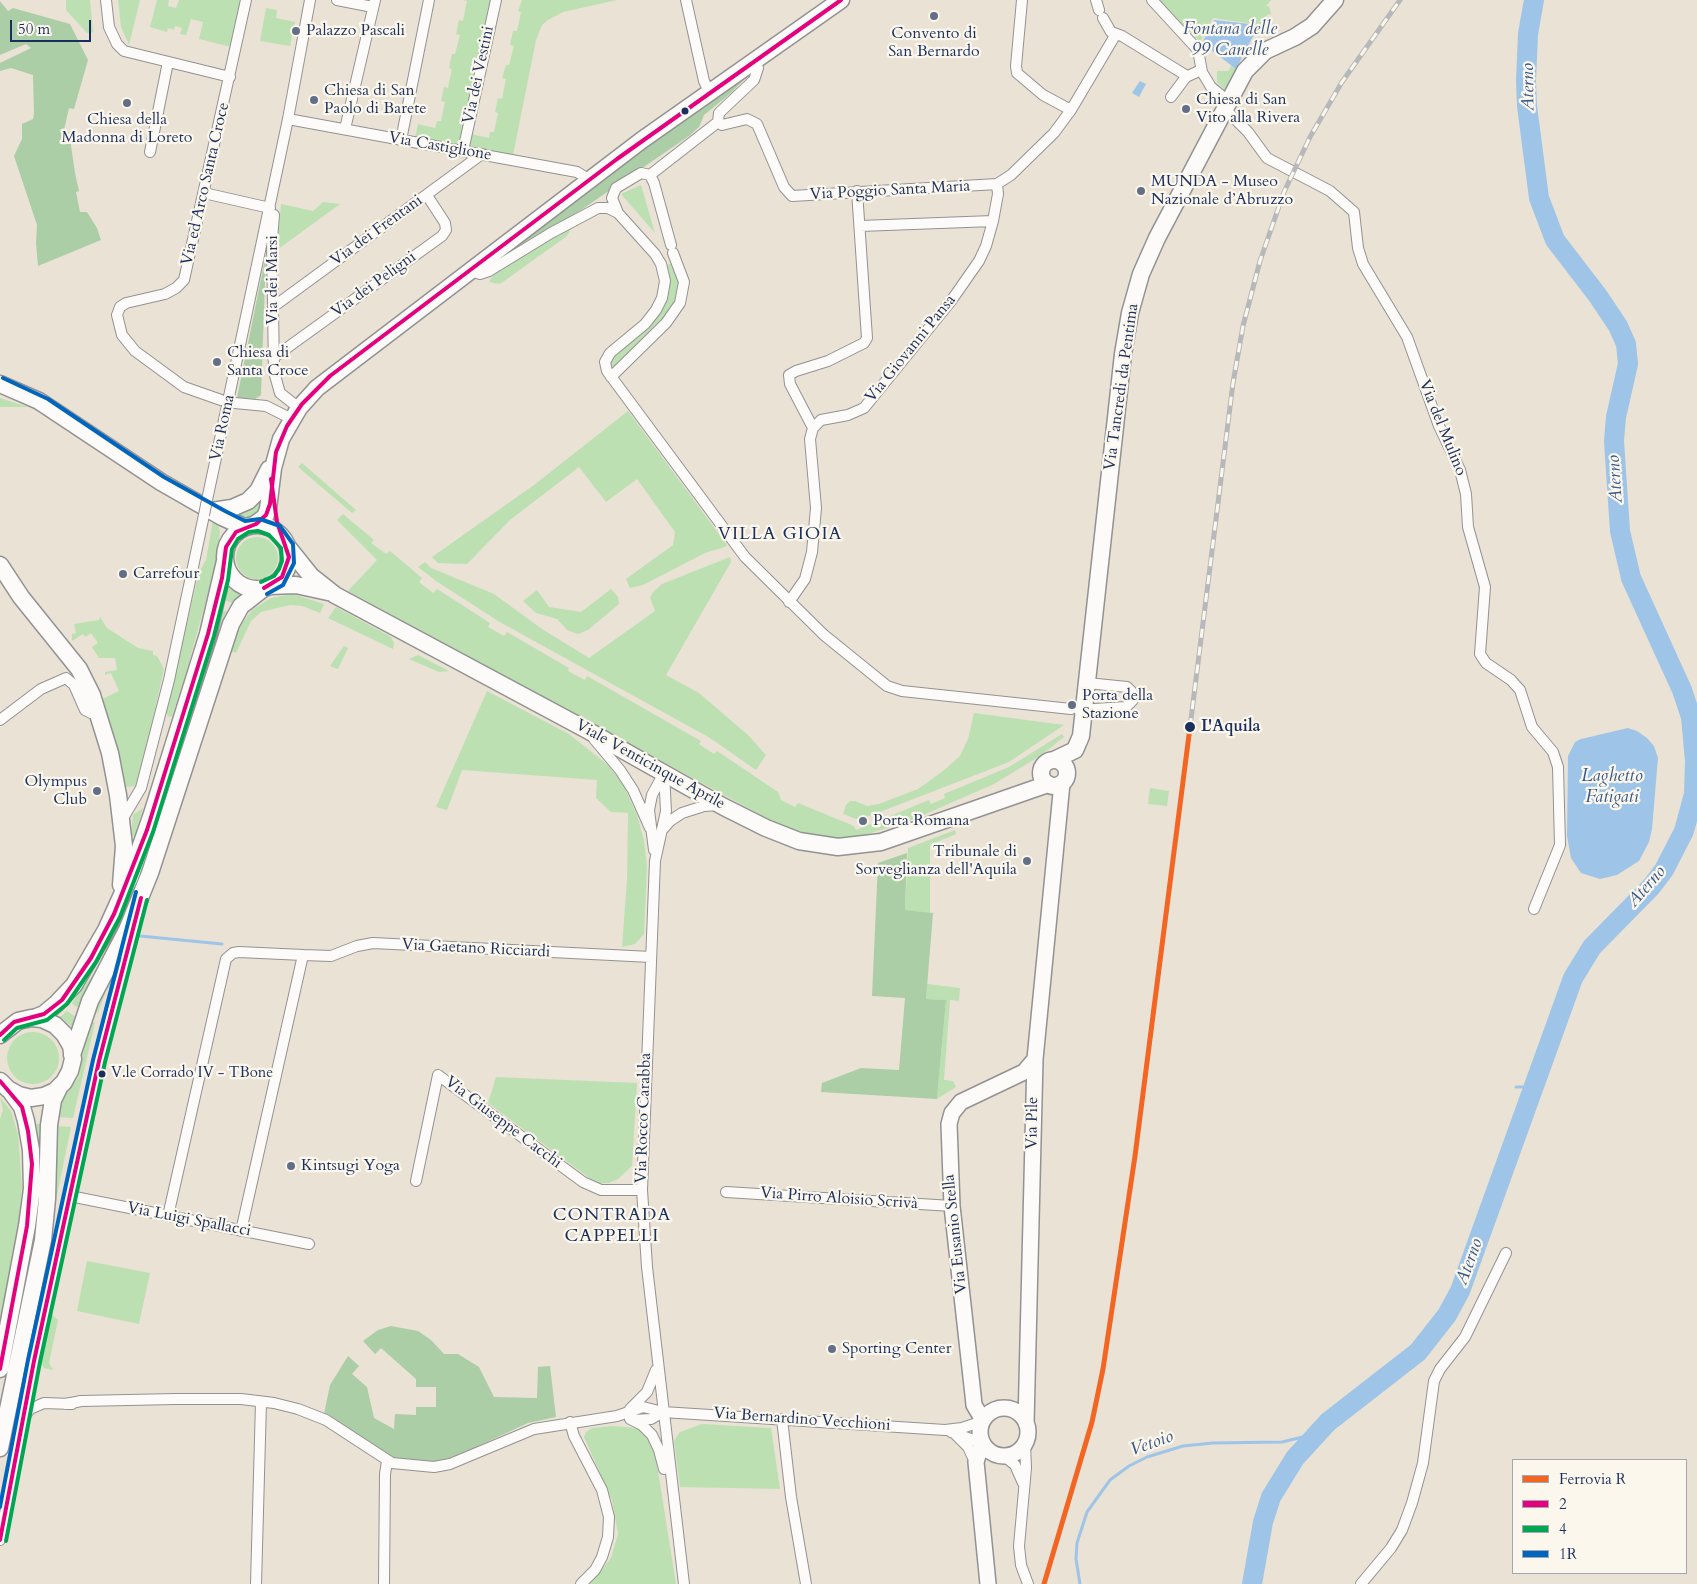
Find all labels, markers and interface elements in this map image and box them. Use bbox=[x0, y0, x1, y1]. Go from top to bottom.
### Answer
scale bar bbox=[12, 10, 94, 42]
marker: Convento di San Bernardo bbox=[928, 10, 940, 22]
text: 50 m bbox=[18, 19, 50, 39]
water label: Fontana delle 99 Canelle bbox=[1183, 19, 1277, 62]
place label: Palazzo Pascali bbox=[306, 21, 405, 41]
street label: Via dei Vestini bbox=[459, 24, 499, 126]
place label: Convento di San Bernardo bbox=[888, 24, 980, 62]
marker: Palazzo Pascali bbox=[290, 25, 302, 37]
water label: Aterno bbox=[1518, 63, 1540, 111]
place label: Chiesa di San Paolo di Barete bbox=[324, 81, 427, 119]
place label: Chiesa di San Vito alla Rivera bbox=[1196, 90, 1300, 128]
marker: Chiesa di San Paolo di Barete bbox=[308, 94, 320, 106]
marker: Chiesa della Madonna di Loreto bbox=[121, 97, 133, 109]
street label: Via ed Arco Santa Croce bbox=[178, 101, 234, 267]
marker: Chiesa di San Vito alla Rivera bbox=[1180, 103, 1192, 115]
unlabelled marker bbox=[680, 106, 690, 116]
place label: Chiesa della Madonna di Loreto bbox=[62, 110, 192, 148]
street label: Via Castiglione bbox=[387, 129, 493, 165]
place label: MUNDA - Museo Nazionale d’Abruzzo bbox=[1151, 172, 1293, 210]
street label: Via Poggio Santa Maria bbox=[809, 177, 971, 205]
marker: MUNDA - Museo Nazionale d’Abruzzo bbox=[1135, 185, 1147, 197]
street label: Via dei Frentani bbox=[327, 191, 427, 271]
street label: Via dei Marsi bbox=[263, 235, 283, 325]
street label: Via dei Peligni bbox=[328, 248, 420, 322]
street label: Via Giovanni Pansa bbox=[862, 291, 960, 407]
street label: Via Tancredi da Pentima bbox=[1101, 302, 1143, 472]
place label: Chiesa di Santa Croce bbox=[227, 343, 309, 381]
marker: Chiesa di Santa Croce bbox=[211, 356, 223, 368]
street label: Via del Mulino bbox=[1414, 377, 1470, 479]
street label: Via Roma bbox=[207, 393, 239, 463]
water label: Aterno bbox=[1604, 454, 1628, 504]
district label: VILLA GIOIA bbox=[716, 524, 844, 546]
place label: Carrefour bbox=[133, 564, 199, 584]
marker: Carrefour bbox=[117, 568, 129, 580]
place label: Porta della Stazione bbox=[1082, 686, 1153, 724]
marker: Porta della Stazione bbox=[1066, 699, 1078, 711]
street label: Viale Venticinque Aprile bbox=[572, 716, 728, 814]
place label: L'Aquila bbox=[1201, 717, 1261, 737]
marker: L'Aquila bbox=[1183, 720, 1197, 734]
water label: Laghetto Fatigati bbox=[1581, 766, 1643, 809]
place label: Olympus Club bbox=[24, 772, 87, 810]
marker: Olympus Club bbox=[91, 785, 103, 797]
place label: Porta Romana bbox=[873, 811, 969, 831]
marker: Porta Romana bbox=[857, 815, 869, 827]
place label: Tribunale di Sorveglianza dell'Aquila bbox=[855, 842, 1017, 880]
marker: Tribunale di Sorveglianza dell'Aquila bbox=[1021, 855, 1033, 867]
water label: Aterno bbox=[1623, 862, 1671, 912]
street label: Via Gaetano Ricciardi bbox=[401, 936, 551, 962]
street label: Via Rocco Carabba bbox=[632, 1052, 656, 1184]
place label: V.le Corrado IV - TBone bbox=[111, 1065, 273, 1083]
marker: V.le Corrado IV - TBone bbox=[97, 1069, 107, 1079]
street label: Via Giuseppe Cacchi bbox=[441, 1073, 565, 1173]
street label: Via Pile bbox=[1023, 1096, 1043, 1150]
place label: Kintsugi Yoga bbox=[301, 1156, 400, 1176]
marker: Kintsugi Yoga bbox=[285, 1160, 297, 1172]
street label: Via Eusanio Stella bbox=[940, 1173, 972, 1295]
street label: Via Pirro Aloisio Scrivà bbox=[759, 1184, 919, 1214]
street label: Via Luigi Spallacci bbox=[125, 1199, 253, 1241]
district label: CONTRADA CAPPELLI bbox=[552, 1205, 672, 1248]
water label: Aterno bbox=[1452, 1236, 1488, 1288]
place label: Sporting Center bbox=[842, 1339, 952, 1359]
marker: Sporting Center bbox=[826, 1343, 838, 1355]
street label: Via Bernardino Vecchioni bbox=[713, 1404, 891, 1436]
water label: Vetoio bbox=[1127, 1426, 1177, 1462]
legend bbox=[1512, 1459, 1687, 1574]
text: Ferrovia R bbox=[1559, 1469, 1626, 1489]
text: 2 bbox=[1559, 1494, 1567, 1514]
text: 4 bbox=[1559, 1519, 1567, 1539]
text: 1R bbox=[1559, 1544, 1577, 1564]

